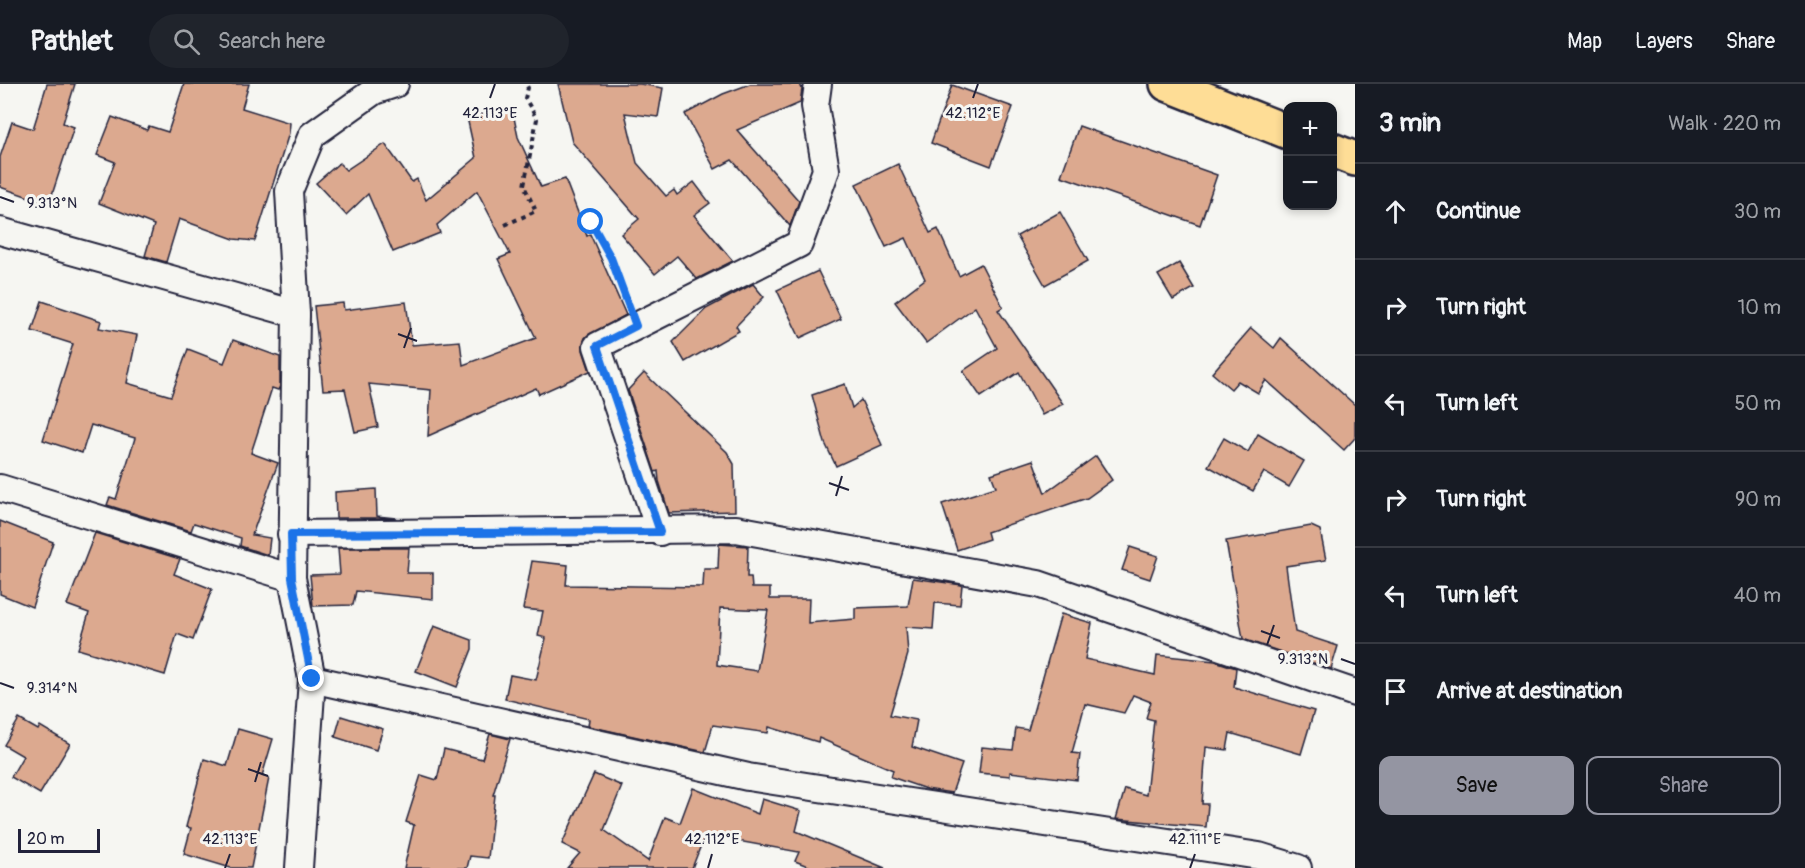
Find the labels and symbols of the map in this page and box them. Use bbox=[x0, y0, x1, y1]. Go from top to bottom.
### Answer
text: 42.113°E bbox=[463, 104, 518, 123]
text: 42.112°E bbox=[946, 104, 1001, 123]
text: 9.313°N bbox=[27, 194, 77, 213]
route start bbox=[577, 208, 603, 234]
text: 9.313°N bbox=[1278, 650, 1328, 669]
route end bbox=[298, 665, 324, 691]
text: 9.314°N bbox=[27, 679, 77, 698]
scale bar bbox=[18, 826, 100, 854]
text: 42.113°E bbox=[203, 830, 258, 849]
text: 42.112°E bbox=[685, 830, 740, 849]
text: 42.111°E bbox=[1169, 830, 1221, 849]

